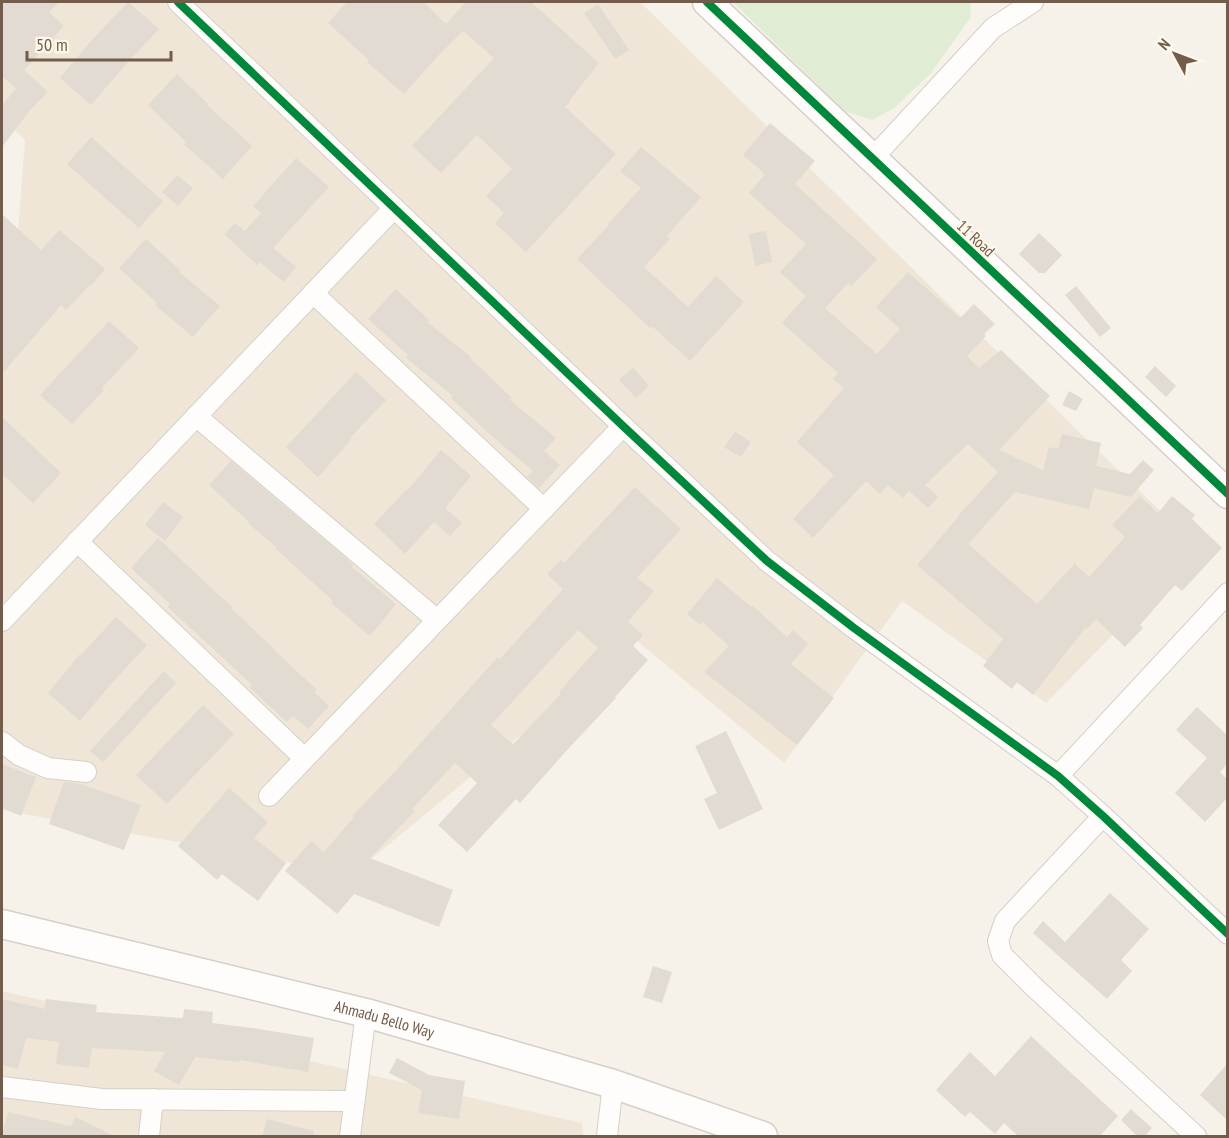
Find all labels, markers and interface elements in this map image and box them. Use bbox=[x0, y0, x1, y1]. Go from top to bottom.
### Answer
scale bar bbox=[27, 24, 171, 62]
north arrow bbox=[1145, 24, 1205, 84]
text: 50 m bbox=[36, 33, 68, 56]
text: N bbox=[1153, 34, 1174, 54]
street label: 11 Road bbox=[953, 215, 999, 261]
street label: Ahmadu Bello Way bbox=[332, 996, 437, 1042]

